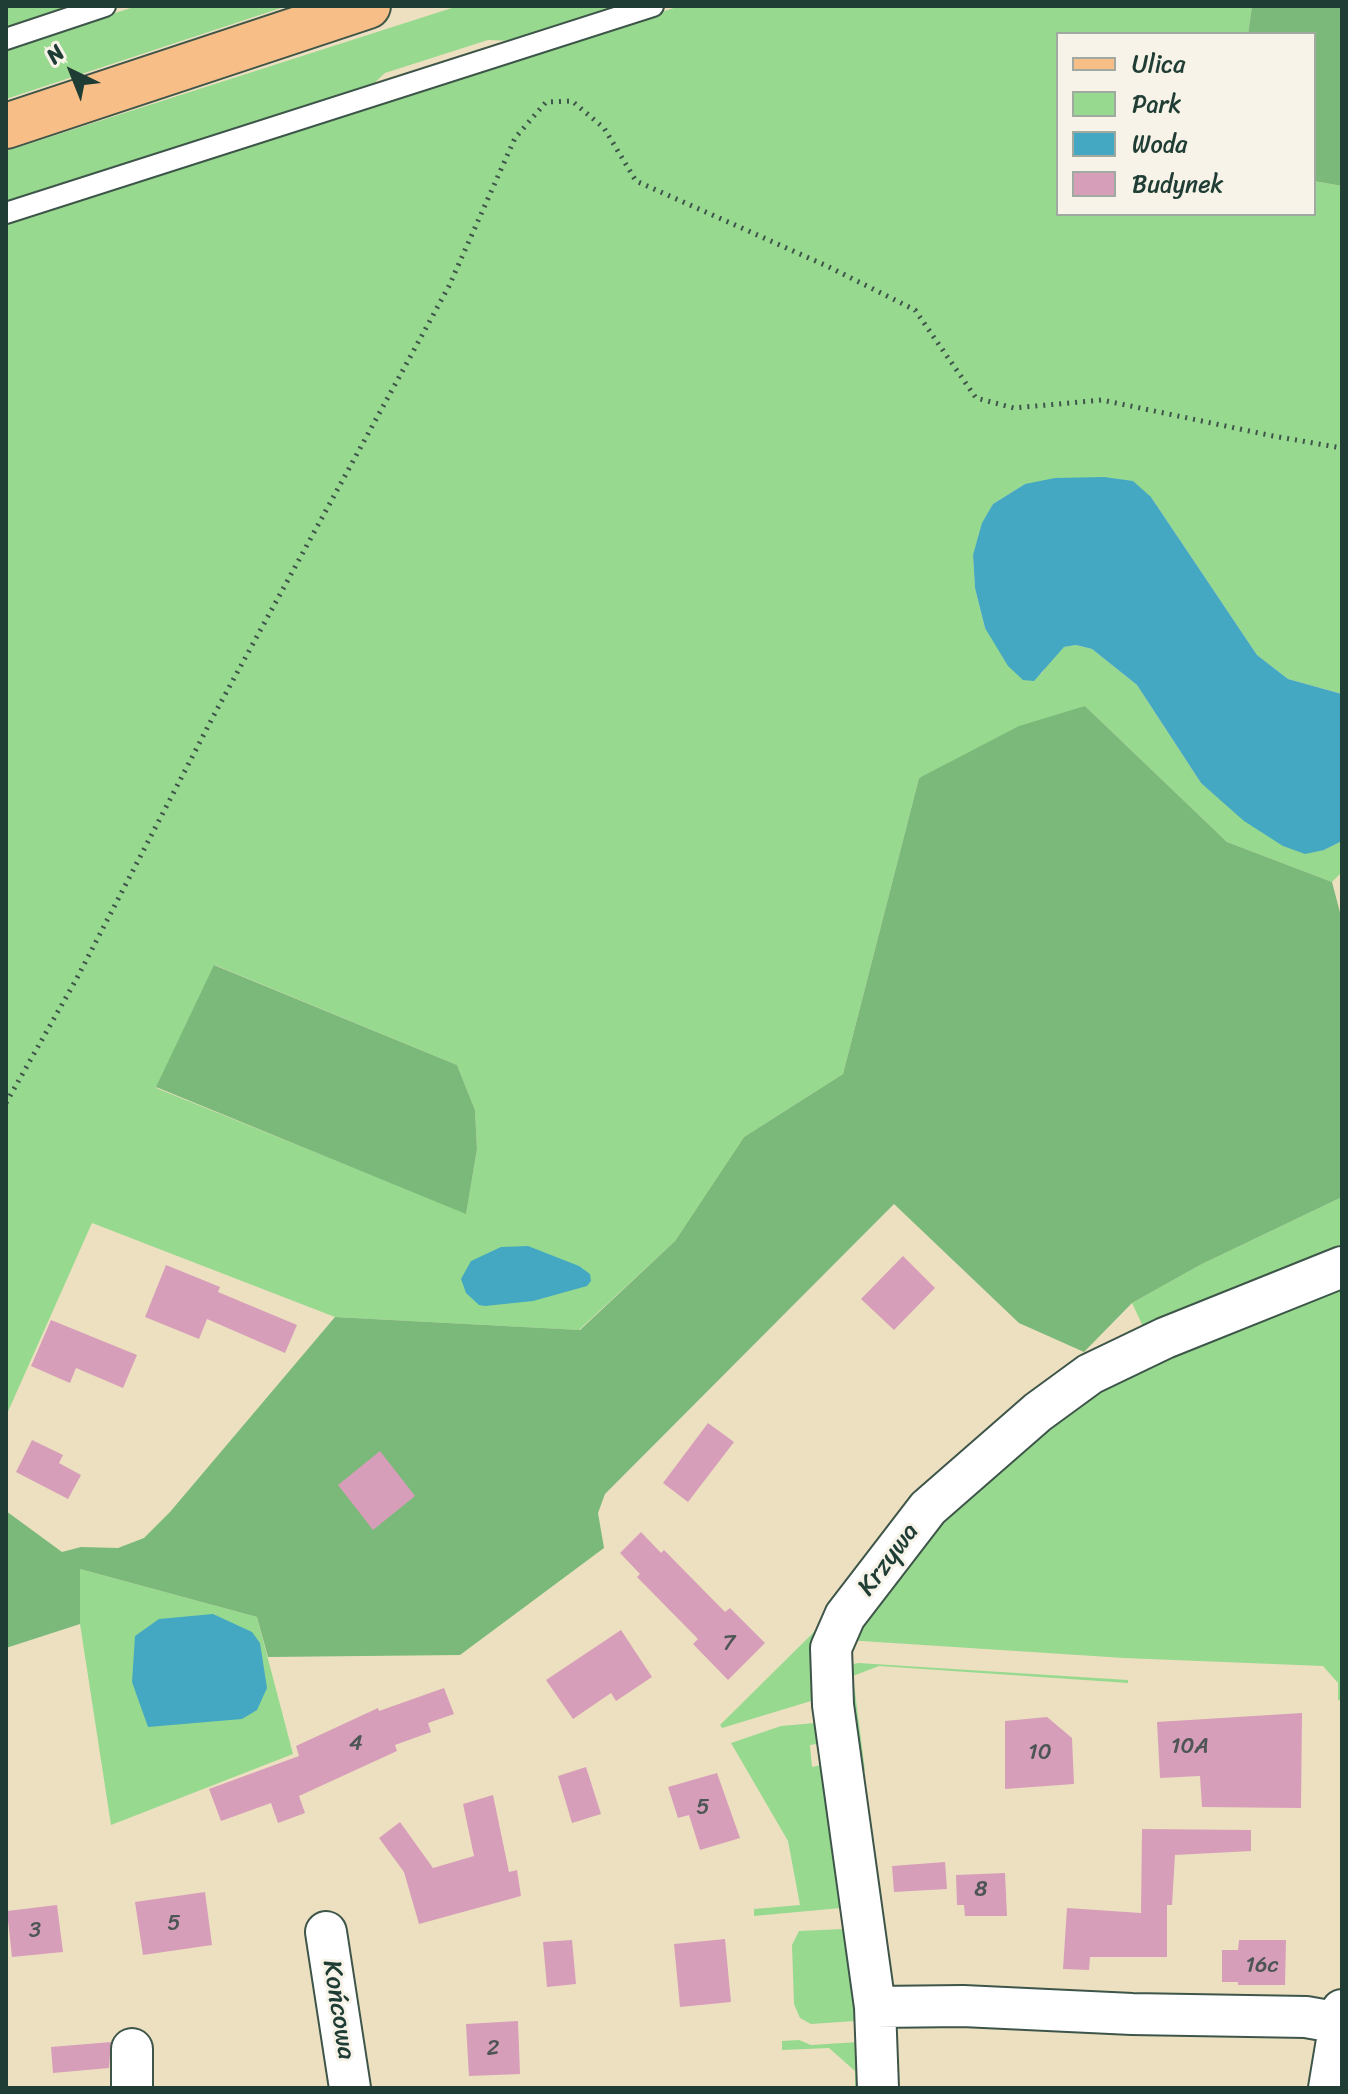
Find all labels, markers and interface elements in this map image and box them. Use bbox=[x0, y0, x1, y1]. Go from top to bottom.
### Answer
north arrow bbox=[32, 32, 112, 112]
legend bbox=[1056, 32, 1316, 216]
text: N bbox=[36, 35, 74, 74]
text: Ulica bbox=[1132, 43, 1185, 85]
text: Park bbox=[1132, 83, 1181, 125]
text: Woda bbox=[1132, 123, 1187, 165]
text: Budynek bbox=[1132, 163, 1223, 205]
street label: Krzywa bbox=[852, 1517, 926, 1603]
house number: 7 bbox=[723, 1631, 735, 1657]
house number: 4 bbox=[349, 1731, 363, 1757]
house number: 10A bbox=[1171, 1734, 1209, 1760]
house number: 10 bbox=[1028, 1740, 1052, 1766]
house number: 5 bbox=[696, 1795, 710, 1821]
house number: 8 bbox=[974, 1877, 988, 1903]
house number: 5 bbox=[167, 1911, 181, 1937]
house number: 3 bbox=[29, 1918, 41, 1944]
house number: 16c bbox=[1246, 1953, 1278, 1979]
street label: Końcowa bbox=[315, 1958, 361, 2062]
house number: 2 bbox=[487, 2036, 499, 2062]

